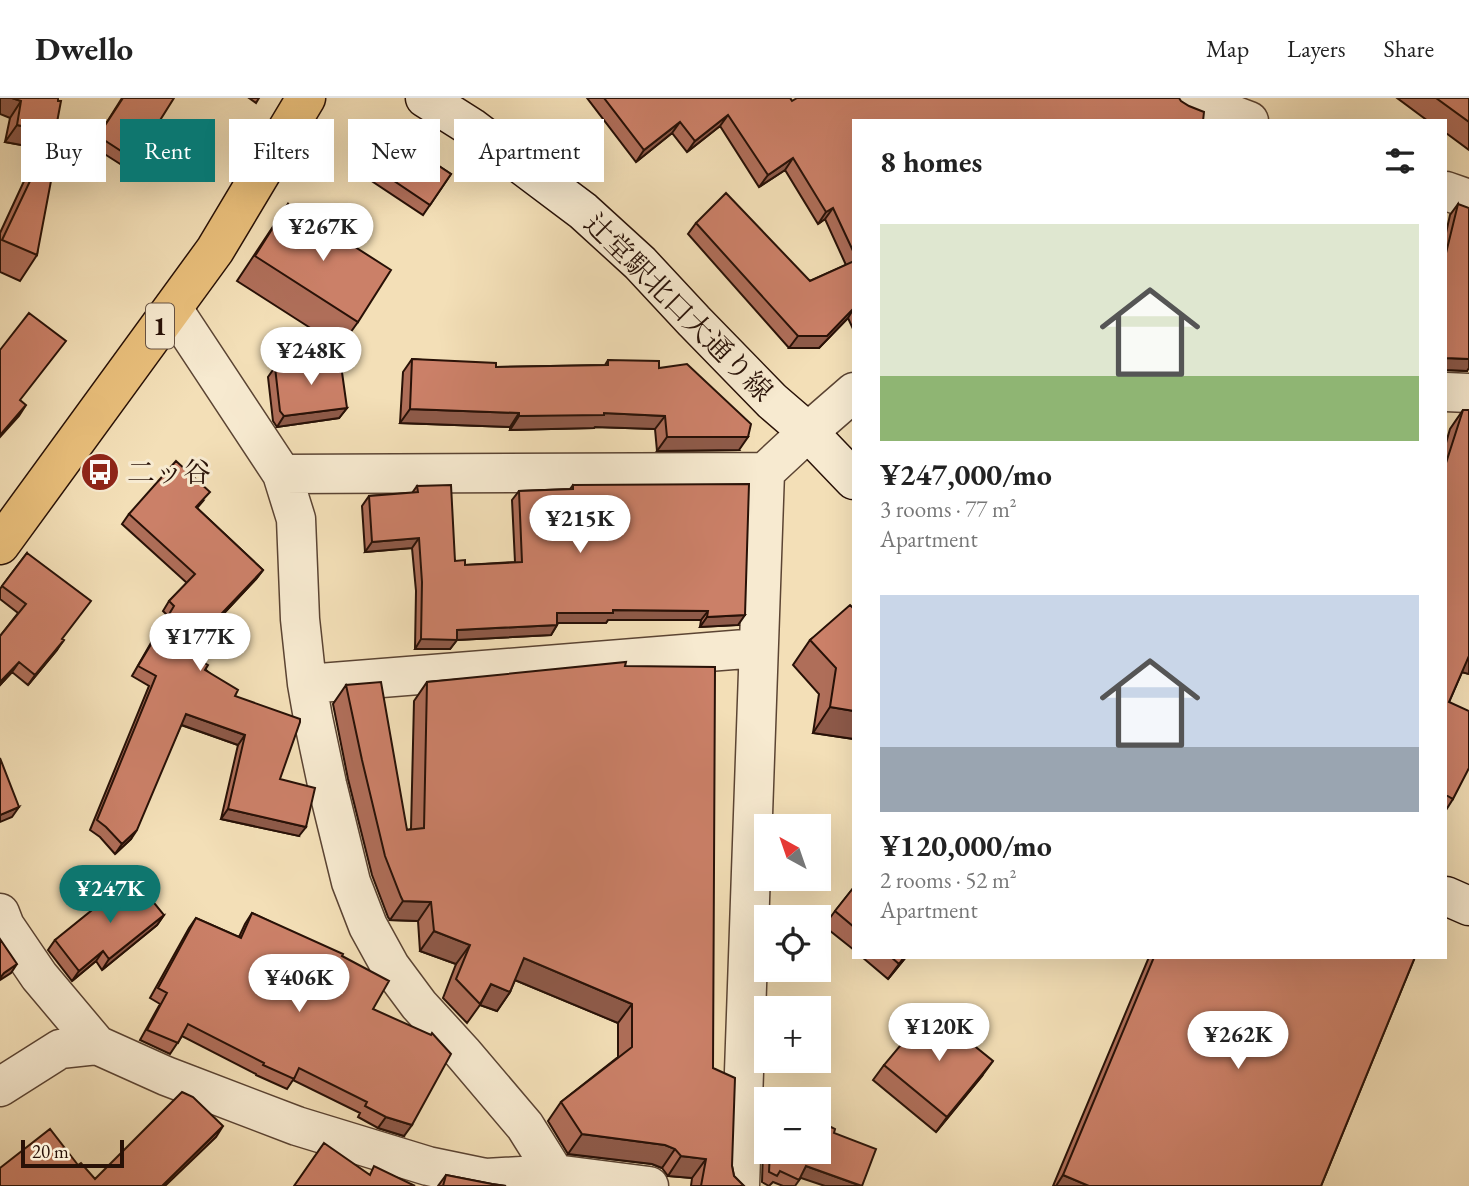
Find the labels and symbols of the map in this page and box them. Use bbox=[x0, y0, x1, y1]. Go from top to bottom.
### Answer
pin: ¥267K bbox=[274, 204, 372, 263]
street label: 辻堂駅北口大通り線 bbox=[577, 205, 781, 409]
road number: 1 bbox=[146, 303, 174, 348]
pin: ¥248K bbox=[262, 328, 360, 387]
bus stop icon: 二ッ谷 bbox=[79, 451, 121, 493]
place label: 二ッ谷 bbox=[127, 454, 211, 490]
pin: ¥215K bbox=[531, 496, 629, 555]
pin: ¥177K bbox=[151, 614, 249, 673]
north arrow bbox=[754, 814, 831, 891]
pin: ¥247K bbox=[61, 866, 159, 925]
pin: ¥406K bbox=[250, 954, 348, 1014]
pin: ¥120K bbox=[890, 1004, 988, 1063]
pin: ¥262K bbox=[1189, 1012, 1287, 1071]
scale bar bbox=[21, 1137, 124, 1169]

